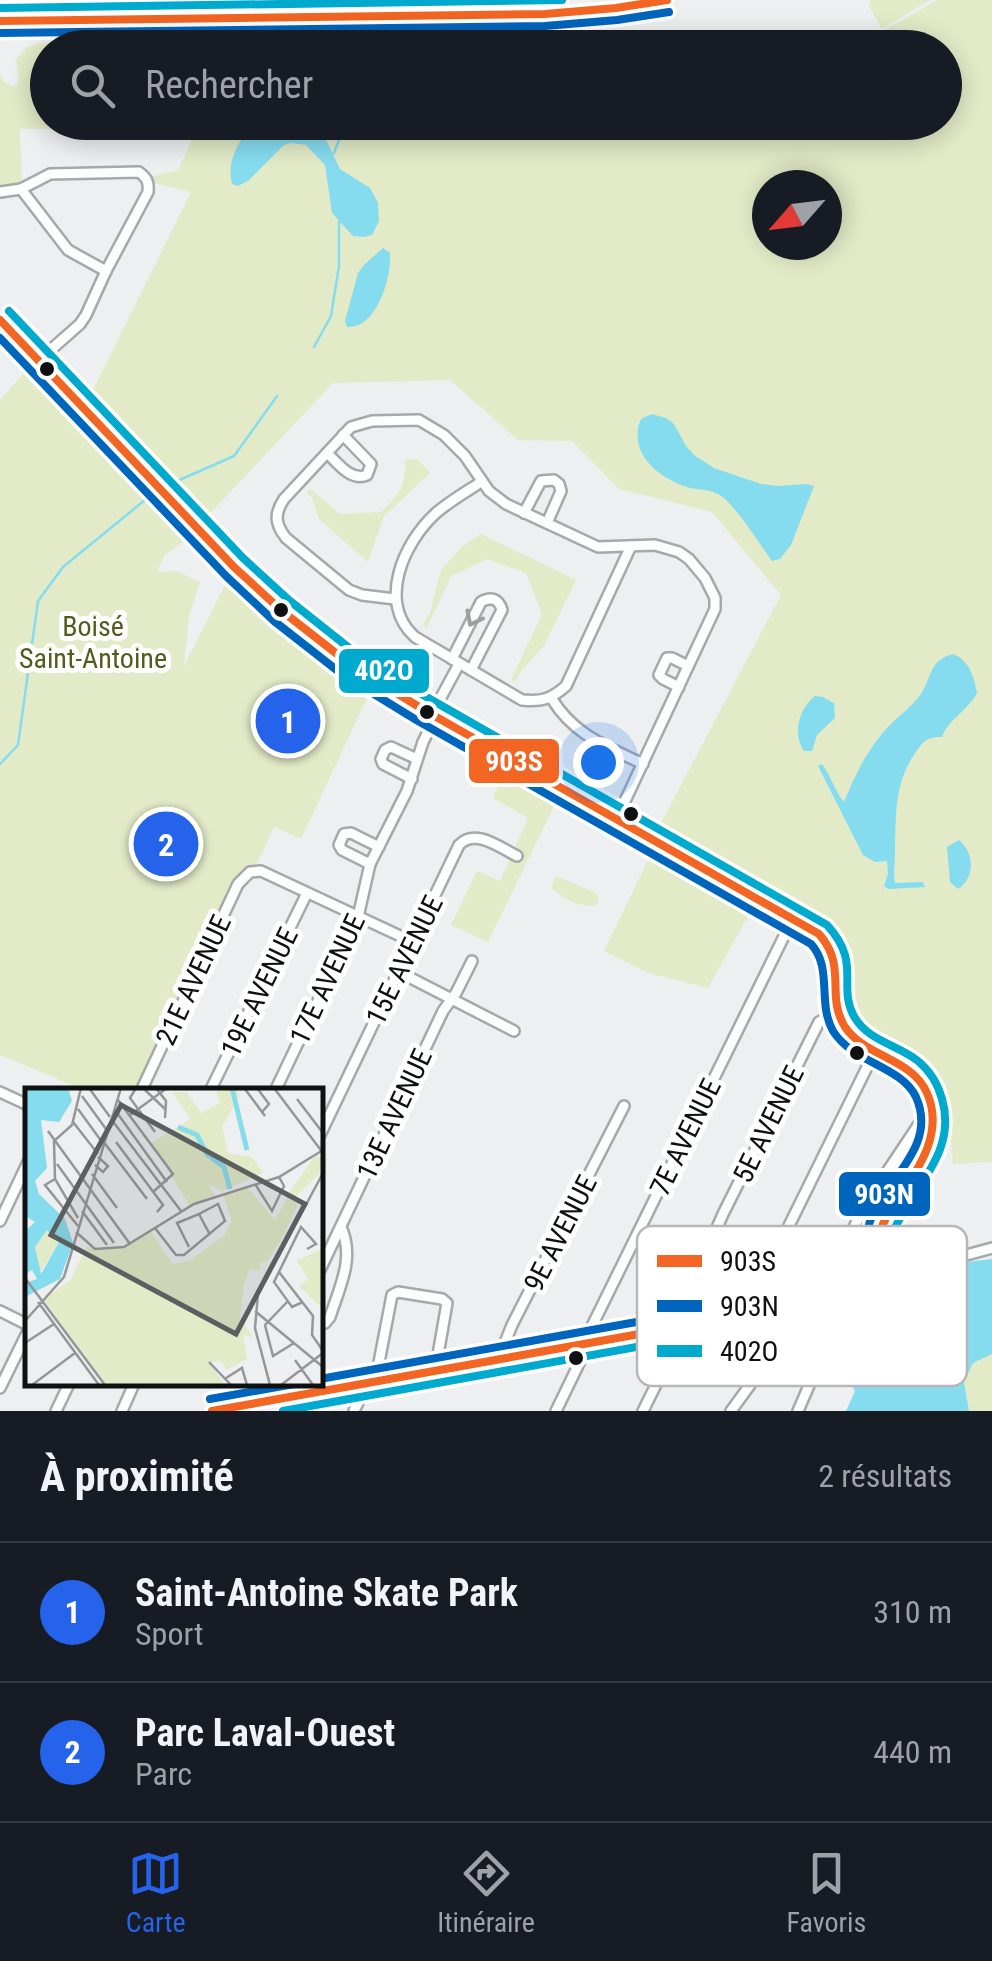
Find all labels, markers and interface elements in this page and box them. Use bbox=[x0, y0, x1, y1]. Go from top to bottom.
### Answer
search box bbox=[30, 30, 962, 140]
icon: search bbox=[65, 58, 120, 113]
text: Rechercher bbox=[145, 63, 313, 107]
north arrow bbox=[752, 170, 842, 260]
unlabelled marker bbox=[37, 359, 57, 379]
unlabelled marker bbox=[271, 600, 291, 620]
one-way arrow bbox=[465, 609, 485, 627]
park label: Boisé Saint-Antoine bbox=[19, 610, 167, 675]
line badge: 402O bbox=[337, 647, 431, 695]
text: 402O bbox=[354, 654, 414, 687]
pin: 1 bbox=[256, 684, 320, 758]
unlabelled marker bbox=[417, 702, 437, 722]
line badge: 903S bbox=[467, 737, 561, 785]
your location bbox=[573, 737, 624, 788]
text: 903S bbox=[485, 745, 543, 778]
unlabelled marker bbox=[621, 804, 641, 824]
pin: 2 bbox=[134, 806, 198, 882]
street label: 15E AVENUE bbox=[359, 890, 450, 1030]
street label: 17E AVENUE bbox=[283, 909, 372, 1049]
street label: 21E AVENUE bbox=[149, 910, 238, 1050]
street label: 19E AVENUE bbox=[214, 922, 305, 1062]
unlabelled marker bbox=[847, 1043, 867, 1063]
street label: 13E AVENUE bbox=[350, 1044, 439, 1184]
street label: 5E AVENUE bbox=[726, 1060, 811, 1188]
street label: 7E AVENUE bbox=[643, 1073, 728, 1201]
inset map bbox=[25, 1088, 322, 1386]
street label: 9E AVENUE bbox=[517, 1170, 604, 1297]
line badge: 903N bbox=[837, 1170, 932, 1218]
text: 903N bbox=[854, 1178, 914, 1211]
legend bbox=[637, 1226, 967, 1386]
text: 903S bbox=[720, 1245, 776, 1278]
text: 903N bbox=[720, 1290, 779, 1323]
text: 402O bbox=[720, 1335, 778, 1368]
unlabelled marker bbox=[566, 1348, 586, 1368]
text: À proximité bbox=[40, 1452, 233, 1501]
text: 2 résultats bbox=[818, 1457, 952, 1495]
text: Saint-Antoine Skate Park bbox=[135, 1571, 518, 1615]
text: 1 bbox=[64, 1593, 81, 1631]
text: 310 m bbox=[873, 1593, 952, 1631]
text: Sport bbox=[135, 1615, 203, 1653]
text: Parc Laval-Ouest bbox=[135, 1711, 395, 1755]
text: 2 bbox=[64, 1733, 81, 1771]
text: 440 m bbox=[873, 1733, 952, 1771]
text: Parc bbox=[135, 1755, 192, 1793]
tab: Carte bbox=[126, 1846, 186, 1939]
tab: Itinéraire bbox=[437, 1846, 535, 1939]
tab: Favoris bbox=[786, 1846, 866, 1939]

